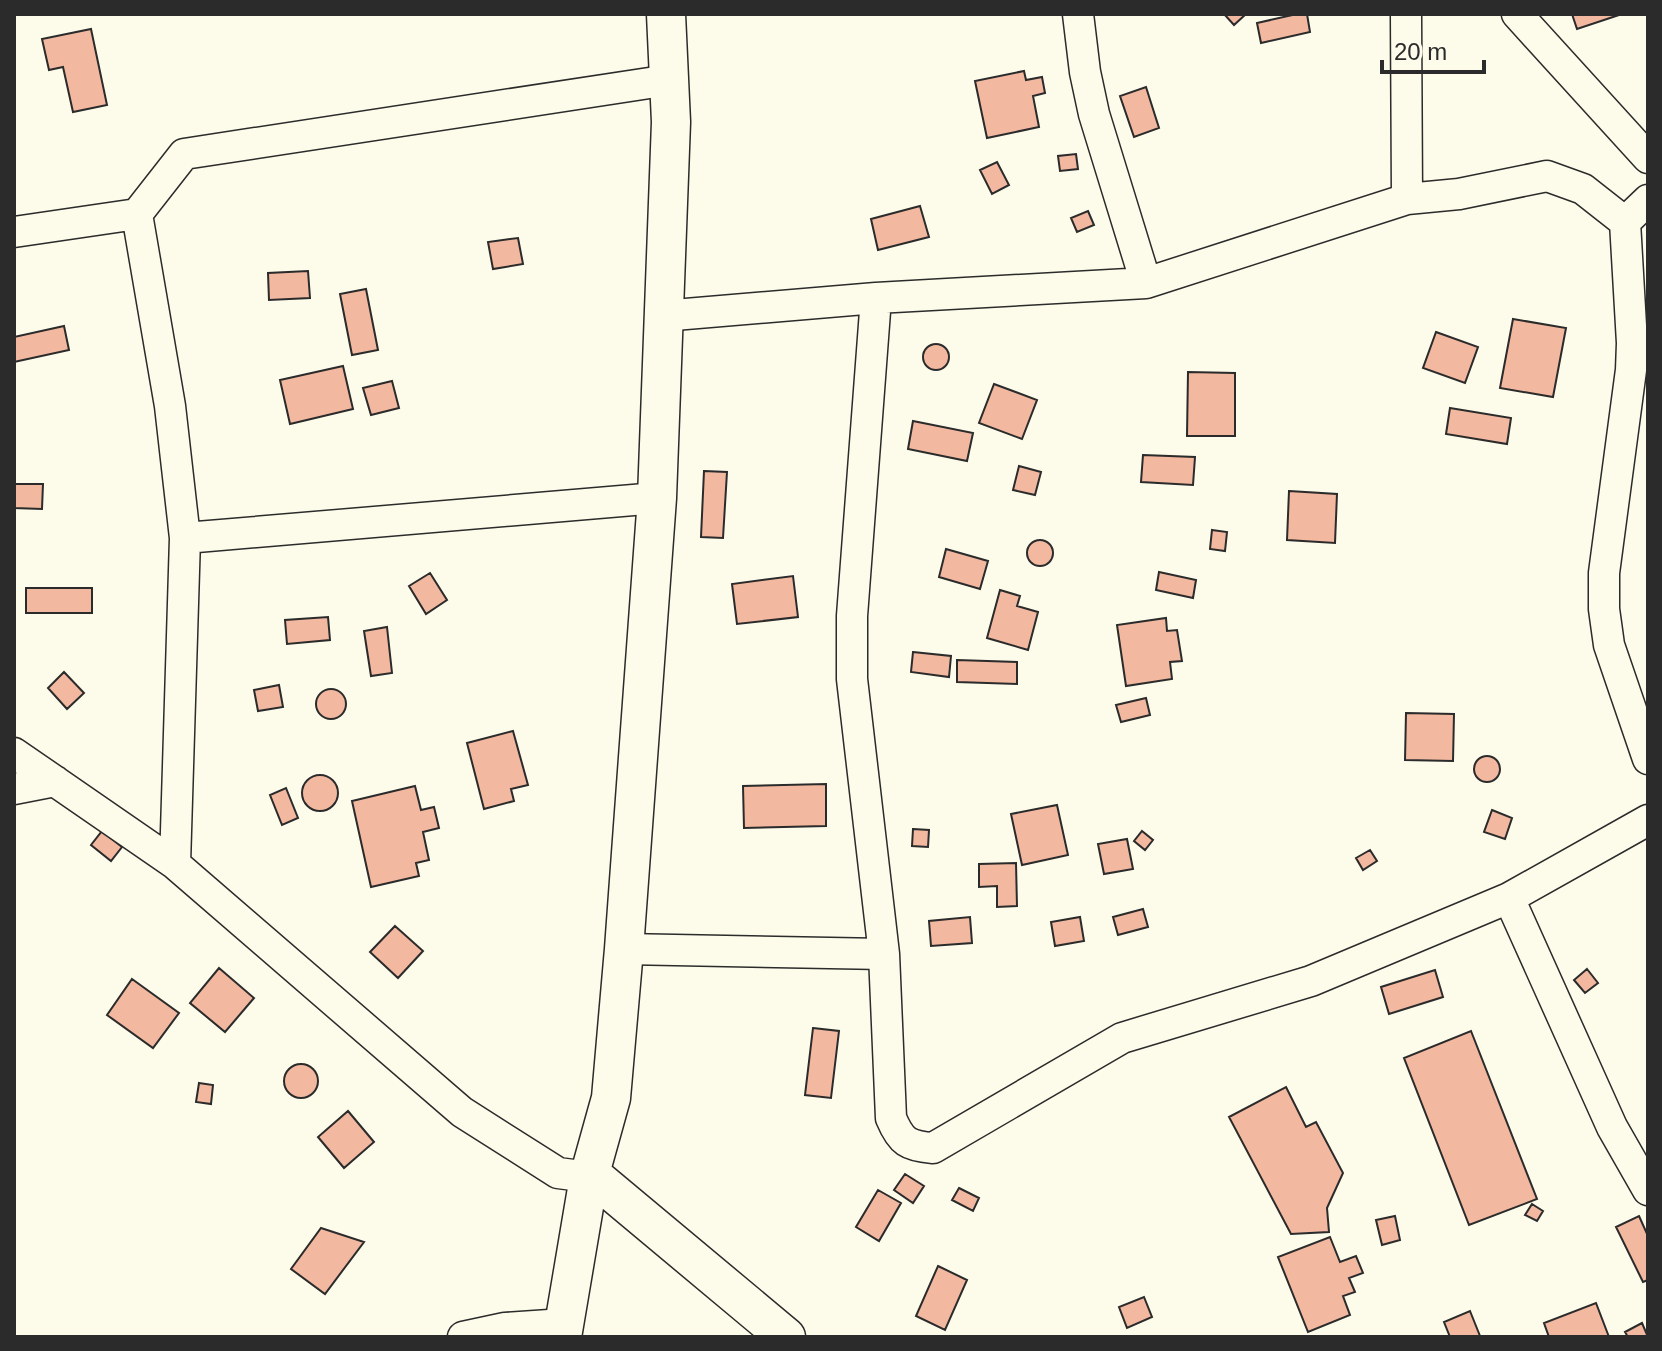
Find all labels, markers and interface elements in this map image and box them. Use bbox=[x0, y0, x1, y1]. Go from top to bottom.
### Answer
scale bar bbox=[1382, 24, 1484, 74]
text: 20 m bbox=[1394, 38, 1447, 65]

